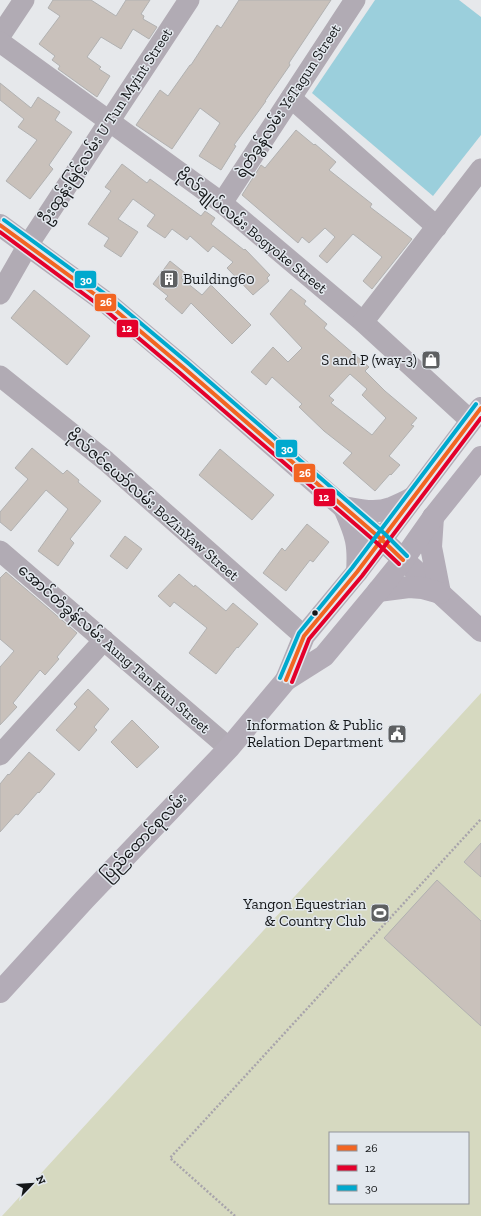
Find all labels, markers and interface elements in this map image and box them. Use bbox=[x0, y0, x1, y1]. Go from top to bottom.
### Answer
street label: ရဲတံခွန်လမ်း YeTagun Street bbox=[231, 20, 347, 183]
street label: ဦးထွန်းမြင့်လမ်း U Tun Myint Street bbox=[35, 24, 179, 229]
street label: ဗိုလ်ချုပ်လမ်း Bogyoke Street bbox=[171, 164, 332, 300]
building icon: Building60 bbox=[158, 268, 180, 290]
line badge: 30 bbox=[74, 270, 97, 289]
place label: Building60 bbox=[183, 270, 255, 288]
text: 30 bbox=[80, 274, 92, 287]
line badge: 26 bbox=[94, 293, 117, 312]
text: 26 bbox=[100, 296, 112, 309]
line badge: 12 bbox=[116, 319, 139, 338]
text: 12 bbox=[122, 322, 132, 335]
shop icon: S and P (way-3) bbox=[420, 349, 442, 371]
place label: S and P (way-3) bbox=[321, 351, 417, 369]
street label: ဗိုလ်ဇင်ယော်လမ်း BoZinYaw Street bbox=[61, 425, 244, 587]
line badge: 30 bbox=[275, 439, 298, 458]
text: 30 bbox=[281, 443, 293, 456]
line badge: 26 bbox=[293, 463, 316, 483]
text: 26 bbox=[299, 467, 311, 480]
line badge: 12 bbox=[313, 488, 336, 507]
text: 12 bbox=[319, 491, 329, 504]
street label: အောင်တံခွန်လမ်း Aung Tan Kun Street bbox=[12, 560, 215, 740]
unlabelled marker bbox=[310, 608, 320, 618]
place label: Information & Public Relation Department bbox=[247, 716, 383, 751]
public building icon: Information & Public Relation Department bbox=[386, 723, 408, 745]
street label: ပြည်ထောင်စုလမ်း bbox=[97, 789, 193, 887]
place label: Yangon Equestrian & Country Club bbox=[242, 895, 366, 930]
sports icon: Yangon Equestrian & Country Club bbox=[369, 902, 391, 924]
legend bbox=[329, 1132, 469, 1204]
text: 26 bbox=[365, 1141, 378, 1155]
text: 12 bbox=[365, 1161, 376, 1175]
north arrow bbox=[12, 1164, 52, 1204]
text: N bbox=[33, 1173, 49, 1187]
text: 30 bbox=[365, 1181, 378, 1195]

